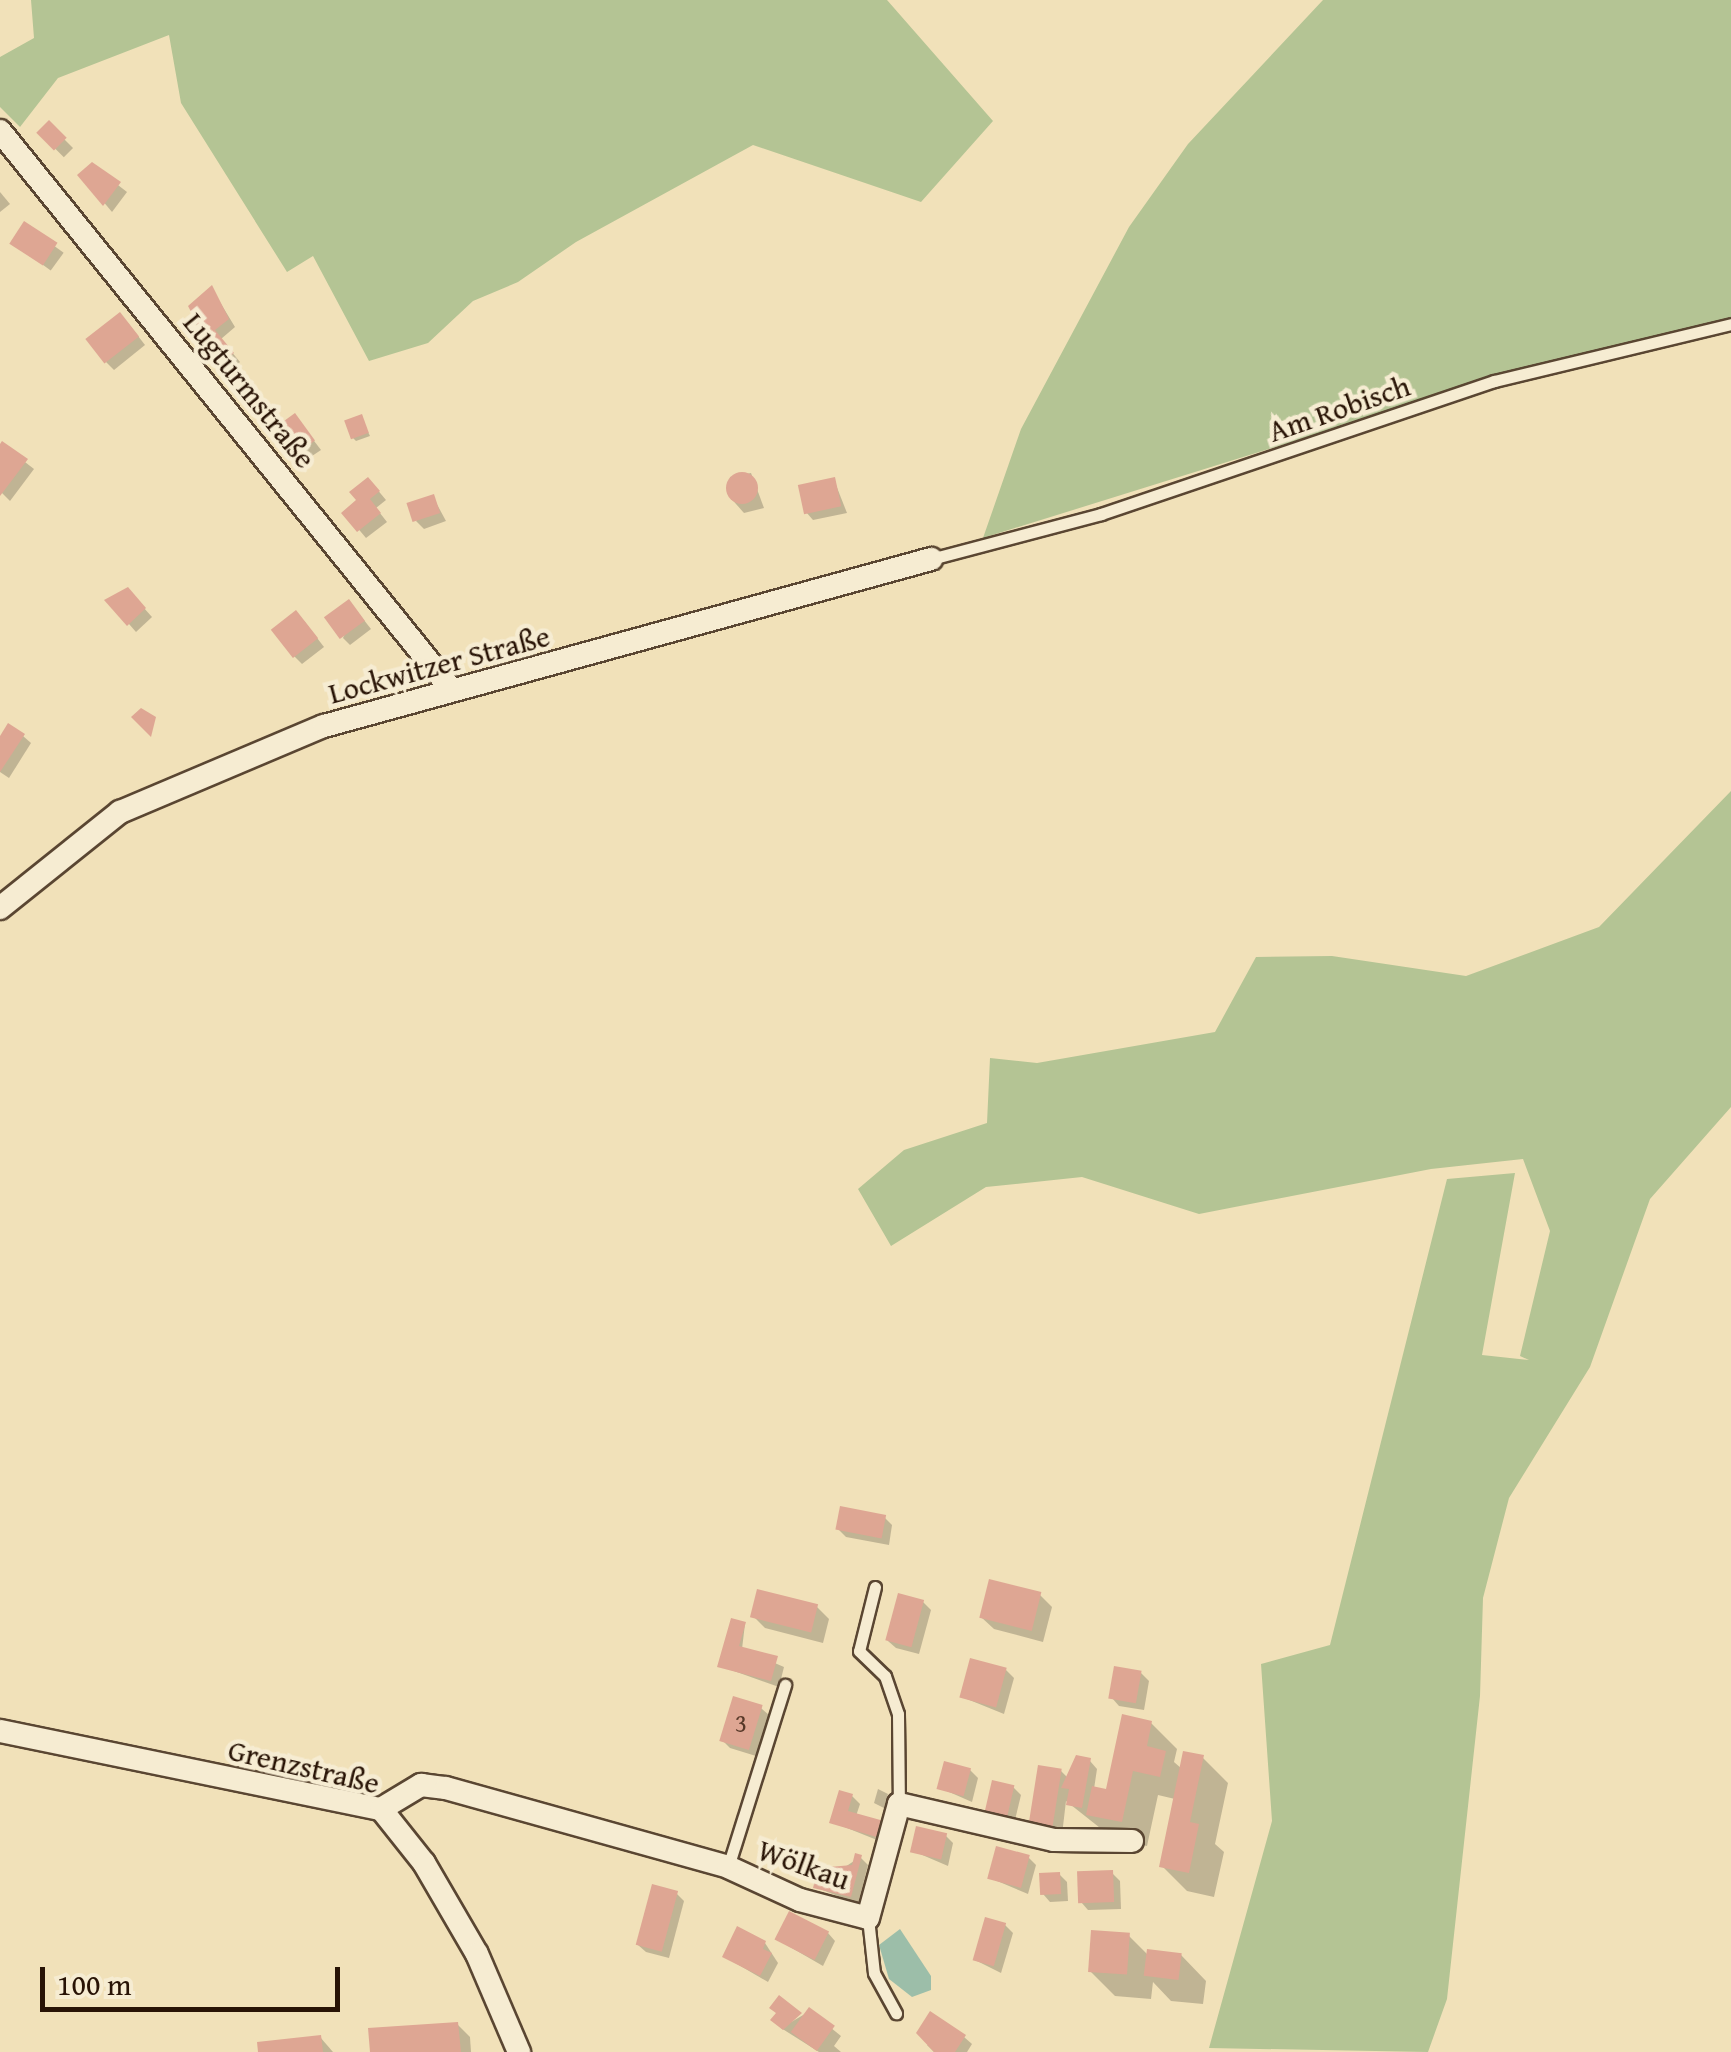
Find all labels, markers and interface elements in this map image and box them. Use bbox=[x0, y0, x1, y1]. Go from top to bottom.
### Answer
street label: Lugturmstraße bbox=[176, 305, 324, 475]
street label: Am Robisch bbox=[1263, 367, 1415, 449]
street label: Lockwitzer Straße bbox=[324, 617, 554, 711]
house number: 3 bbox=[735, 1708, 747, 1738]
street label: Grenzstraße bbox=[225, 1731, 383, 1801]
street label: Wölkau bbox=[753, 1831, 855, 1897]
scale bar bbox=[45, 1947, 345, 2009]
text: 100 m bbox=[57, 1962, 131, 2006]

